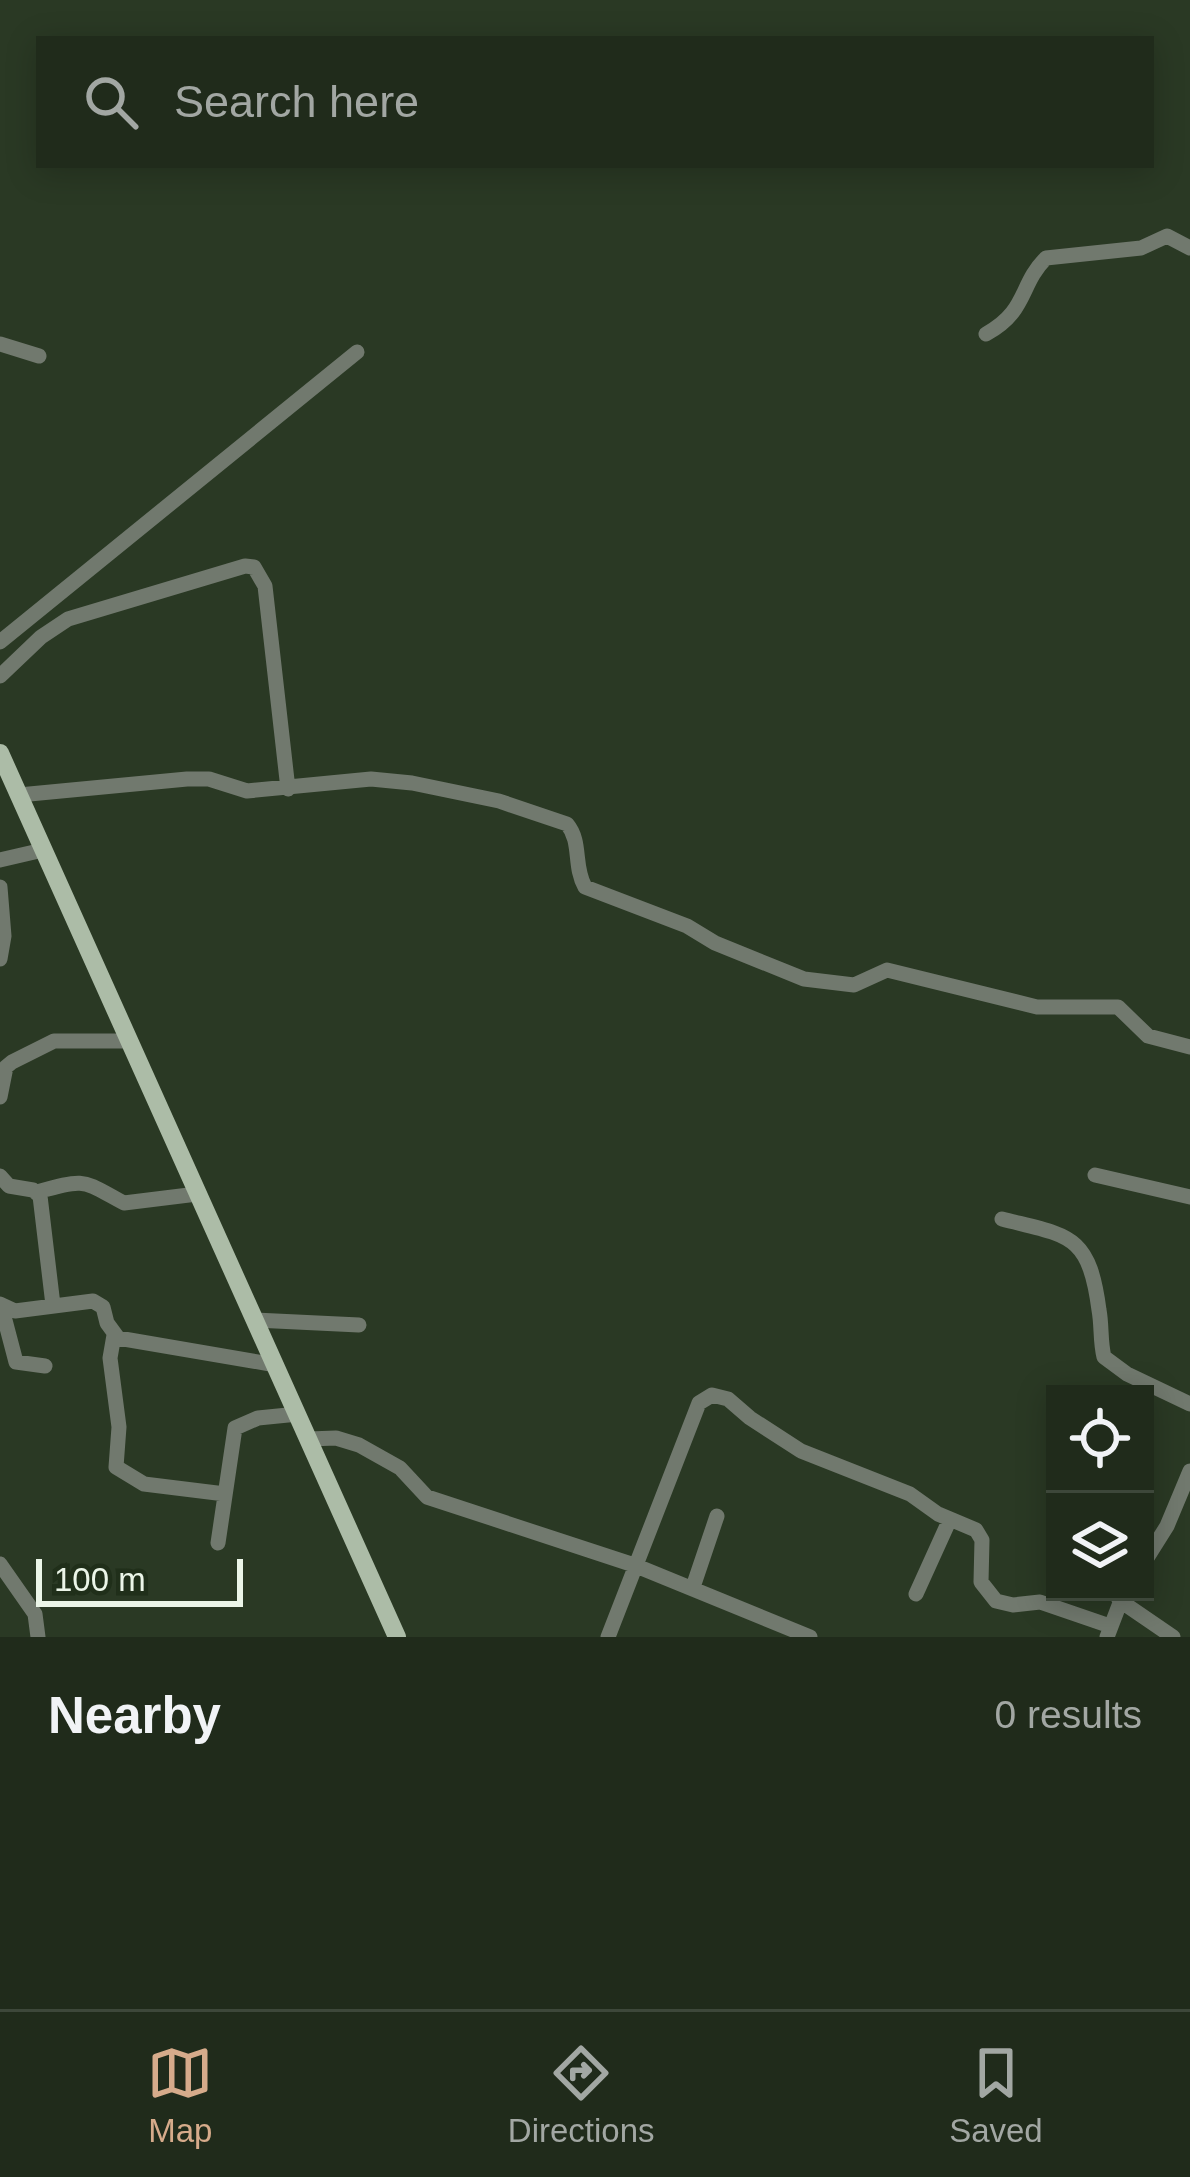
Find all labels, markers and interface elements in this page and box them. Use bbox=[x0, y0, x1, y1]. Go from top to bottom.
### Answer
search box bbox=[36, 36, 1154, 168]
icon: search bbox=[78, 69, 144, 135]
text: Search here bbox=[174, 76, 419, 127]
map controls bbox=[1046, 1385, 1154, 1601]
button: locate bbox=[1046, 1385, 1154, 1493]
button: layers bbox=[1046, 1493, 1154, 1601]
scale bar bbox=[36, 1553, 243, 1606]
text: 100 m bbox=[54, 1561, 146, 1598]
text: Nearby bbox=[48, 1687, 221, 1744]
text: 0 results bbox=[995, 1693, 1142, 1736]
tab: Map bbox=[147, 2040, 213, 2150]
tab: Directions bbox=[508, 2040, 655, 2150]
tab: Saved bbox=[949, 2040, 1043, 2150]

